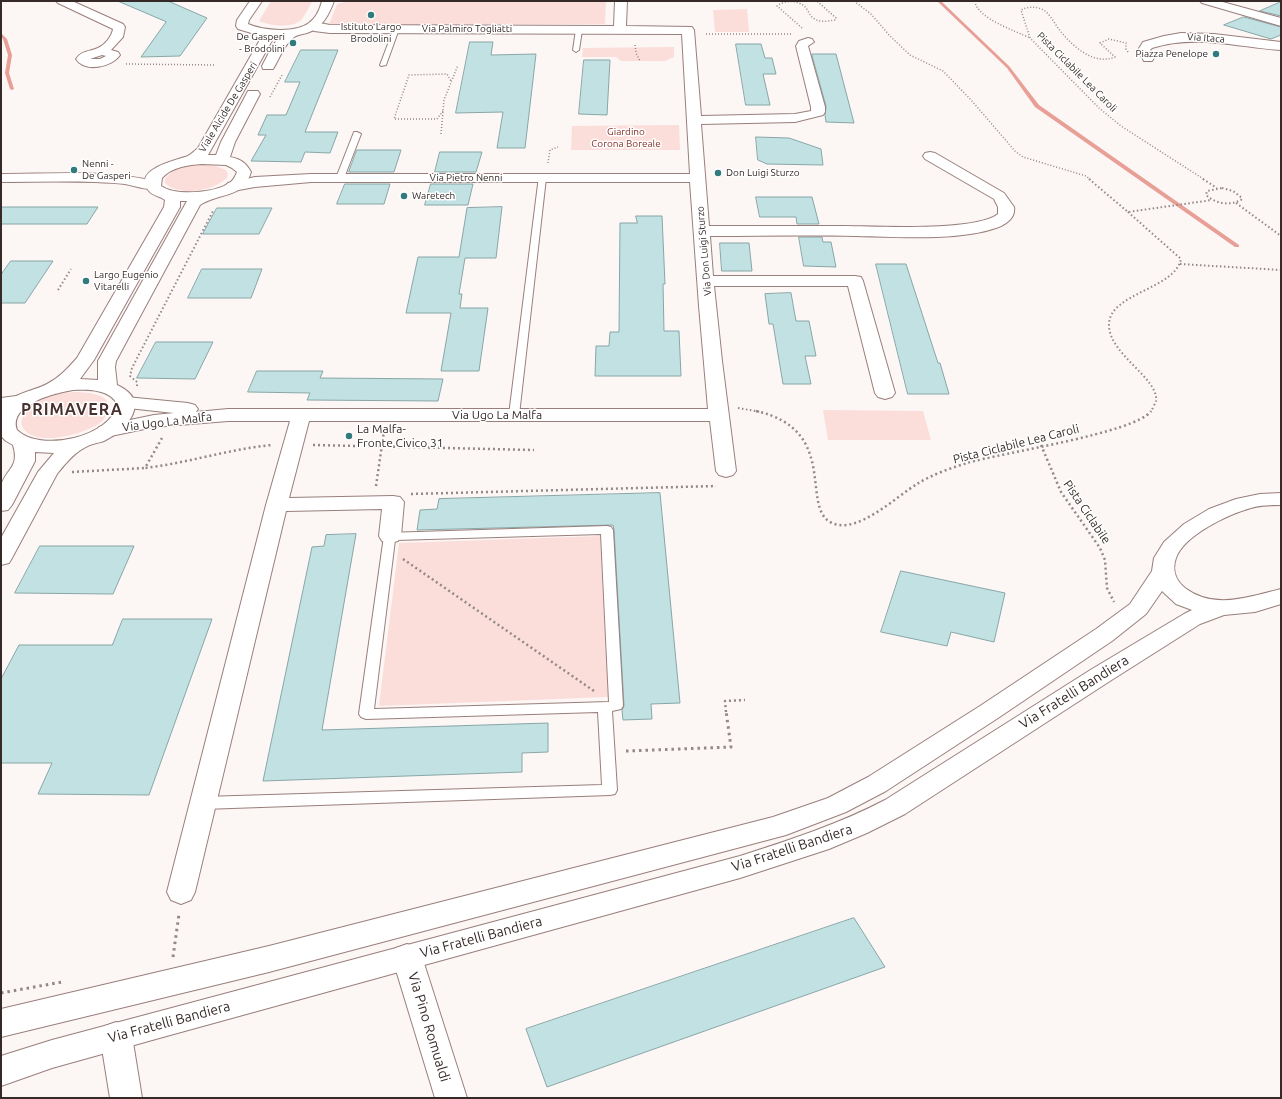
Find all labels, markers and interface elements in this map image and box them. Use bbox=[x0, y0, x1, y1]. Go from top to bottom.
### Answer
marker: Istituto Largo Brodolini bbox=[366, 10, 376, 20]
place label: Istituto Largo Brodolini bbox=[341, 21, 401, 44]
street label: Via Palmiro Togliatti bbox=[422, 23, 512, 35]
street label: Pista Ciclabile Lea Caroli bbox=[1035, 30, 1119, 114]
place label: De Gasperi - Brodolini bbox=[236, 31, 285, 54]
street label: Via Itaca bbox=[1187, 31, 1225, 45]
marker: De Gasperi - Brodolini bbox=[288, 38, 298, 48]
place label: Piazza Penelope bbox=[1135, 48, 1208, 60]
marker: Piazza Penelope bbox=[1211, 49, 1221, 59]
street label: Viale Alcide De Gasperi bbox=[196, 60, 260, 154]
park label: Giardino Corona Boreale bbox=[591, 126, 661, 150]
place label: Nenni - De Gasperi bbox=[82, 158, 131, 182]
marker: Nenni - De Gasperi bbox=[69, 165, 79, 175]
place label: Don Luigi Sturzo bbox=[726, 167, 800, 179]
marker: Don Luigi Sturzo bbox=[713, 168, 723, 178]
street label: Via Pietro Nenni bbox=[430, 172, 502, 184]
place label: Waretech bbox=[412, 190, 455, 202]
marker: Waretech bbox=[399, 191, 409, 201]
street label: Via Don Luigi Sturzo bbox=[694, 206, 714, 296]
place label: Largo Eugenio Vitarelli bbox=[94, 269, 158, 292]
marker: Largo Eugenio Vitarelli bbox=[81, 276, 91, 286]
district label: PRIMAVERA bbox=[21, 400, 123, 420]
street label: Via Ugo La Malfa bbox=[452, 408, 542, 422]
street label: Via Ugo La Malfa bbox=[121, 409, 213, 435]
street label: Pista Ciclabile Lea Caroli bbox=[952, 421, 1080, 467]
place label: La Malfa- Fronte Civico 31 bbox=[357, 422, 443, 450]
marker: La Malfa- Fronte Civico 31 bbox=[344, 431, 354, 441]
street label: Pista Ciclabile bbox=[1060, 477, 1114, 547]
street label: Via Fratelli Bandiera bbox=[1016, 652, 1132, 732]
street label: Via Fratelli Bandiera bbox=[730, 821, 854, 875]
street label: Via Fratelli Bandiera bbox=[418, 913, 544, 961]
street label: Via Pino Romualdi bbox=[404, 970, 454, 1084]
street label: Via Fratelli Bandiera bbox=[106, 998, 232, 1046]

